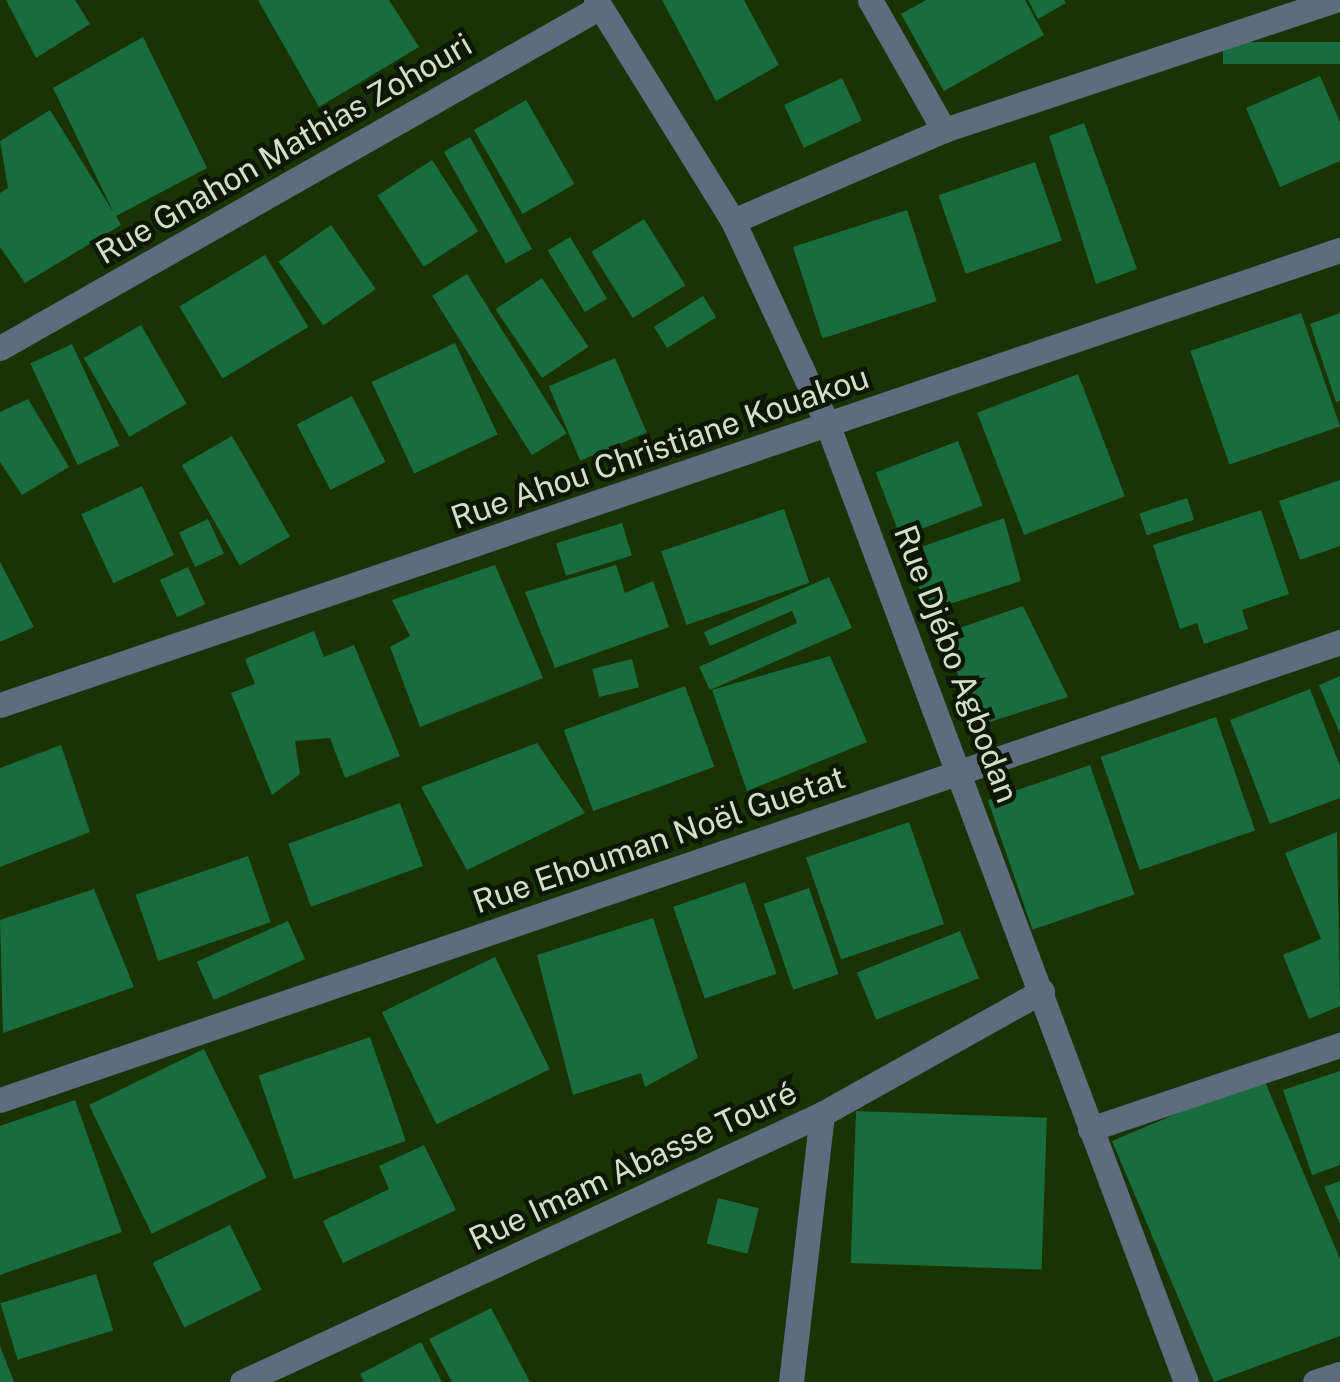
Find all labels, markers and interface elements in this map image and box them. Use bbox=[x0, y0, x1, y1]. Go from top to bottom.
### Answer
street label: Rue Gnahon Mathias Zohouri bbox=[89, 26, 479, 272]
street label: Rue Ahou Christiane Kouakou bbox=[446, 358, 874, 538]
street label: Rue Djébo Agbodan bbox=[885, 520, 1027, 808]
street label: Rue Ehouman Noël Guetat bbox=[468, 758, 850, 922]
street label: Rue Imam Abasse Touré bbox=[463, 1073, 803, 1259]

